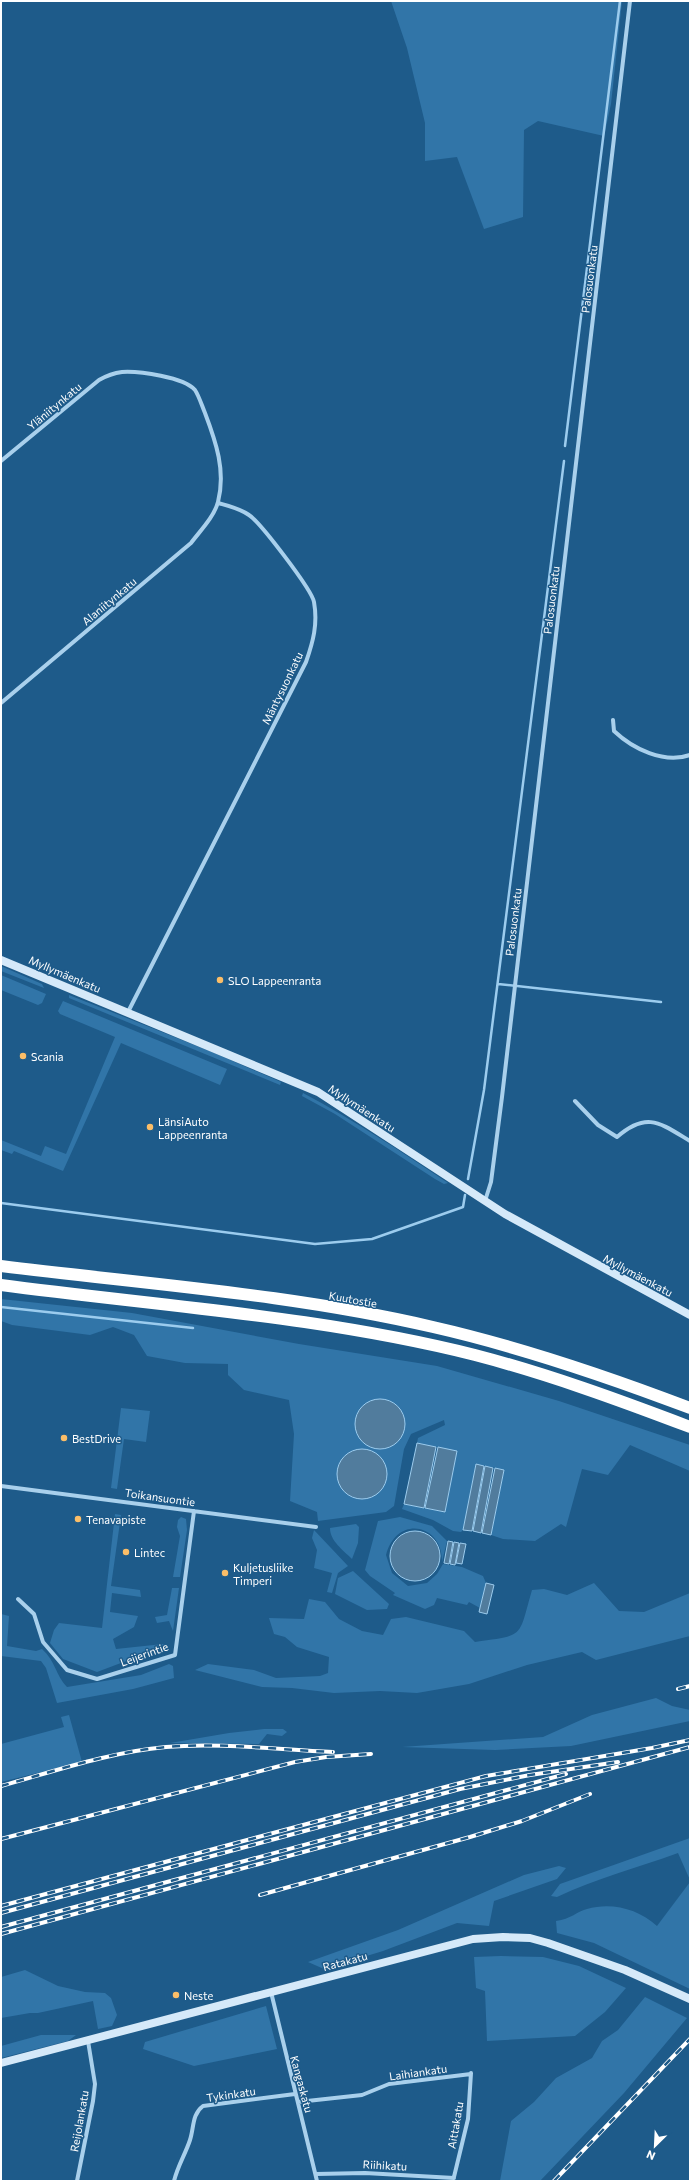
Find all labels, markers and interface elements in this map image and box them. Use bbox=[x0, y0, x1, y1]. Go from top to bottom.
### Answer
street label: Palosuonkatu bbox=[578, 244, 600, 314]
street label: Yläniitynkatu bbox=[24, 380, 84, 432]
street label: Palosuonkatu bbox=[540, 565, 562, 635]
street label: Alaniitynkatu bbox=[79, 574, 139, 628]
street label: Mäntysuonkatu bbox=[259, 650, 305, 726]
street label: Palosuonkatu bbox=[502, 887, 524, 957]
street label: Myllymäenkatu bbox=[27, 953, 103, 995]
place label: SLO Lappeenranta bbox=[228, 974, 321, 987]
marker: SLO Lappeenranta bbox=[215, 975, 225, 985]
place label: Scania bbox=[31, 1050, 64, 1063]
marker: Scania bbox=[18, 1051, 28, 1061]
street label: Myllymäenkatu bbox=[326, 1082, 398, 1134]
place label: LänsiAuto Lappeenranta bbox=[158, 1115, 228, 1141]
marker: LänsiAuto Lappeenranta bbox=[145, 1122, 155, 1132]
street label: Myllymäenkatu bbox=[601, 1251, 675, 1299]
street label: Kuutostie bbox=[328, 1288, 378, 1310]
place label: BestDrive bbox=[72, 1432, 121, 1445]
marker: BestDrive bbox=[59, 1433, 69, 1443]
street label: Toikansuontie bbox=[124, 1486, 196, 1508]
place label: Tenavapiste bbox=[86, 1513, 146, 1526]
marker: Tenavapiste bbox=[73, 1514, 83, 1524]
place label: Lintec bbox=[134, 1546, 165, 1559]
marker: Lintec bbox=[121, 1547, 131, 1557]
place label: Kuljetusliike Timperi bbox=[233, 1561, 294, 1587]
marker: Kuljetusliike Timperi bbox=[220, 1568, 230, 1578]
street label: Leijerintie bbox=[118, 1639, 170, 1669]
street label: Ratakatu bbox=[321, 1949, 369, 1973]
place label: Neste bbox=[184, 1989, 214, 2002]
marker: Neste bbox=[171, 1990, 181, 2000]
street label: Kangaskatu bbox=[288, 2054, 316, 2114]
street label: Laihiankatu bbox=[388, 2061, 448, 2083]
street label: Tykinkatu bbox=[206, 2084, 256, 2104]
street label: Reijolankatu bbox=[67, 2089, 91, 2153]
street label: Aittakatu bbox=[444, 2100, 466, 2150]
north arrow bbox=[635, 2126, 675, 2166]
text: N bbox=[644, 2148, 657, 2163]
street label: Riihikatu bbox=[362, 2157, 408, 2173]

